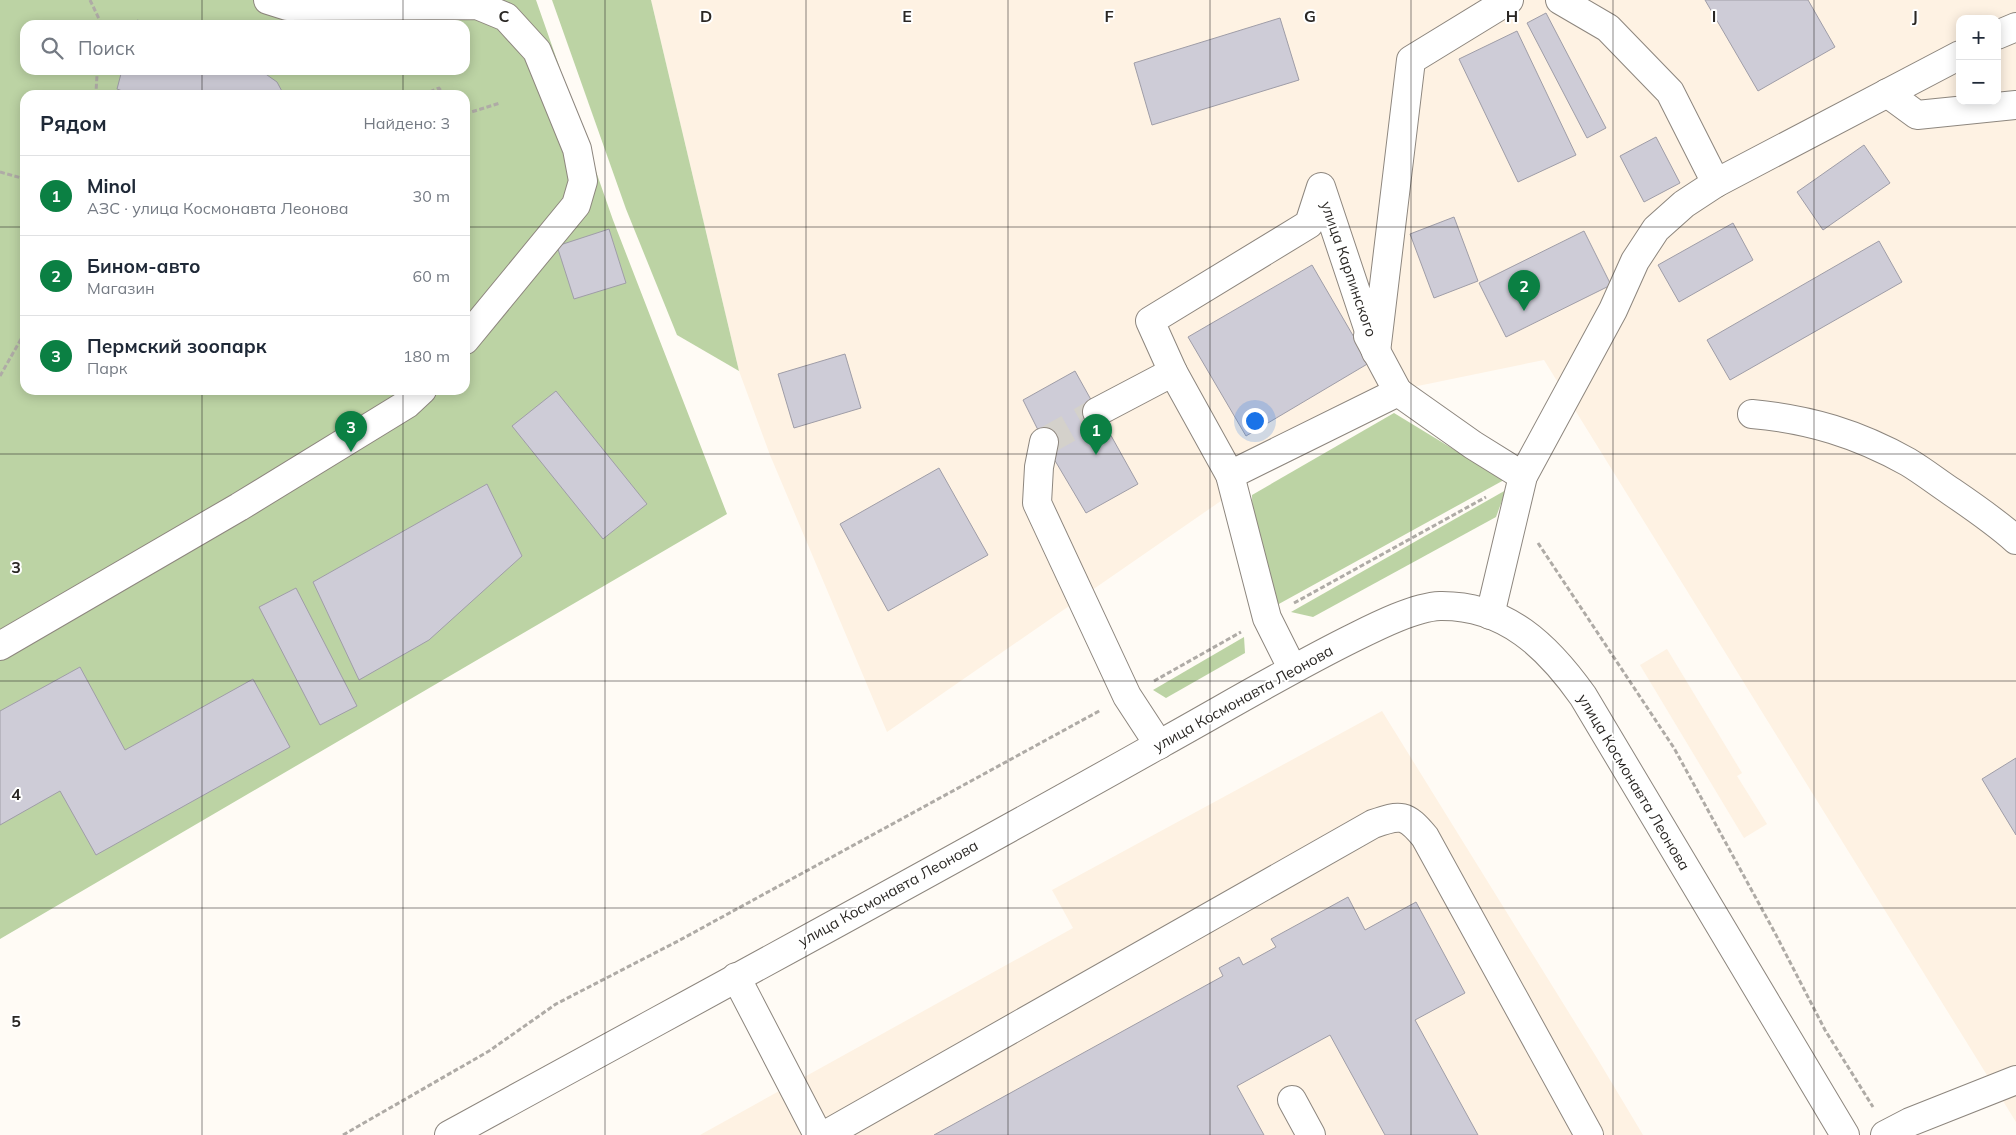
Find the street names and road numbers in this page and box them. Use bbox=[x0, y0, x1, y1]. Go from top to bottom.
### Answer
street label: улица Карпинского bbox=[1317, 199, 1381, 339]
street label: улица Космонавта Леонова bbox=[1150, 641, 1336, 755]
street label: улица Космонавта Леонова bbox=[1574, 690, 1694, 874]
street label: улица Космонавта Леонова bbox=[795, 836, 981, 950]

